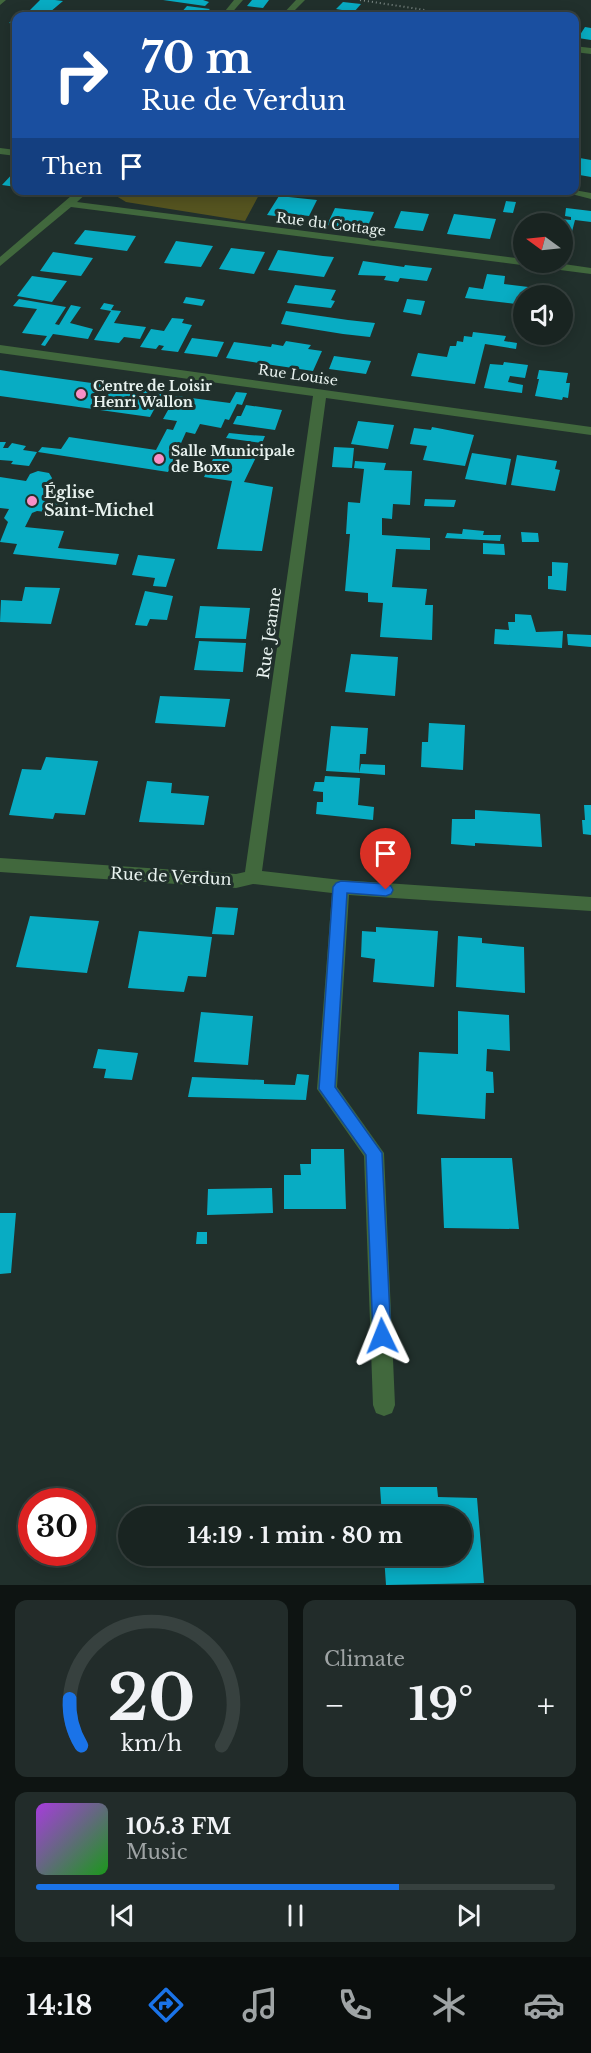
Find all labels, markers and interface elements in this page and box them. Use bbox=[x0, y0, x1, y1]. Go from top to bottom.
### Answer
text: 70 m bbox=[141, 32, 252, 84]
icon: right bbox=[42, 36, 120, 114]
text: Rue de Verdun bbox=[141, 84, 346, 117]
icon: arrive bbox=[115, 150, 148, 183]
text: Then bbox=[42, 153, 103, 180]
street label: Rue du Cottage bbox=[275, 208, 387, 240]
north arrow bbox=[513, 213, 573, 273]
map controls bbox=[513, 213, 573, 345]
button: sound bbox=[513, 285, 573, 345]
street label: Rue Louise bbox=[257, 360, 339, 390]
place label: Centre de Loisir Henri Wallon bbox=[93, 377, 212, 411]
marker: Centre de Loisir Henri Wallon bbox=[74, 387, 88, 401]
place label: Salle Municipale de Boxe bbox=[171, 442, 295, 476]
marker: Salle Municipale de Boxe bbox=[152, 452, 166, 466]
place label: Église Saint-Michel bbox=[44, 482, 154, 520]
marker: Église Saint-Michel bbox=[25, 494, 39, 508]
street label: Rue Jeanne bbox=[253, 586, 285, 680]
pin bbox=[360, 828, 411, 890]
icon: arrive bbox=[369, 837, 402, 870]
street label: Rue de Verdun bbox=[110, 863, 232, 889]
position arrow bbox=[350, 1304, 414, 1368]
speed limit sign: 30 bbox=[18, 1488, 96, 1566]
text: 14:19 · 1 min · 80 m bbox=[187, 1522, 403, 1549]
text: Climate bbox=[324, 1647, 405, 1671]
text: 20 bbox=[108, 1659, 195, 1737]
text: 19° bbox=[408, 1676, 473, 1732]
text: − bbox=[324, 1685, 345, 1726]
text: + bbox=[537, 1685, 555, 1726]
text: km/h bbox=[121, 1730, 182, 1757]
text: 105.3 FM bbox=[126, 1813, 231, 1840]
text: Music bbox=[126, 1840, 187, 1864]
icon: previous bbox=[106, 1899, 139, 1932]
icon: pause bbox=[279, 1899, 312, 1932]
icon: next bbox=[452, 1899, 485, 1932]
icon: directions bbox=[145, 1984, 187, 2026]
icon: music bbox=[239, 1984, 281, 2026]
icon: phone bbox=[334, 1984, 376, 2026]
icon: climate bbox=[428, 1984, 470, 2026]
icon: car bbox=[523, 1984, 565, 2026]
text: 14:18 bbox=[26, 1989, 93, 2022]

